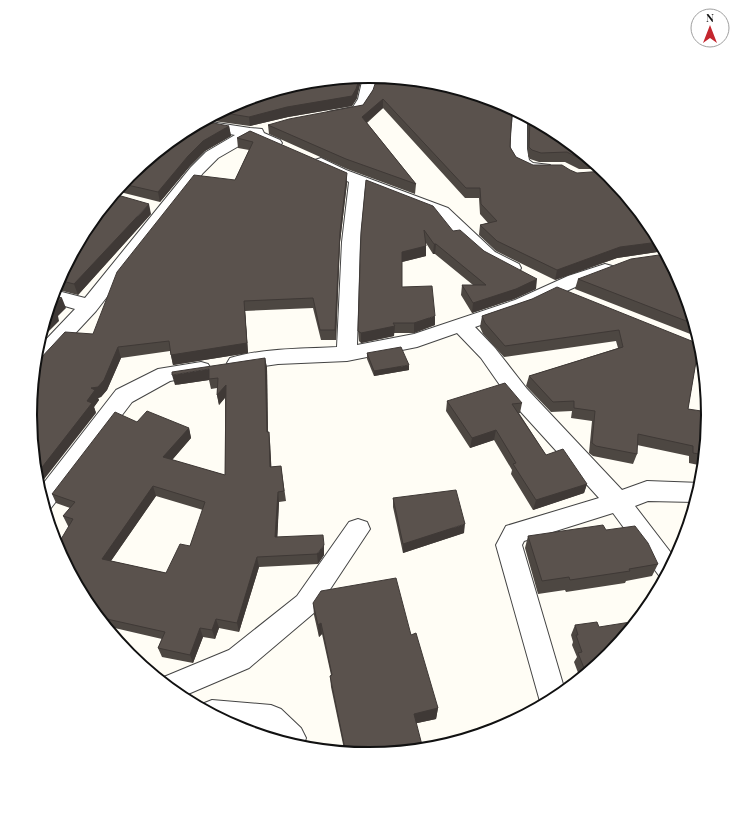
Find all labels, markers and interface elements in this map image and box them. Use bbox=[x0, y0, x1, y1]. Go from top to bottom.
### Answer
north arrow bbox=[690, 8, 730, 48]
text: N bbox=[706, 10, 714, 25]

